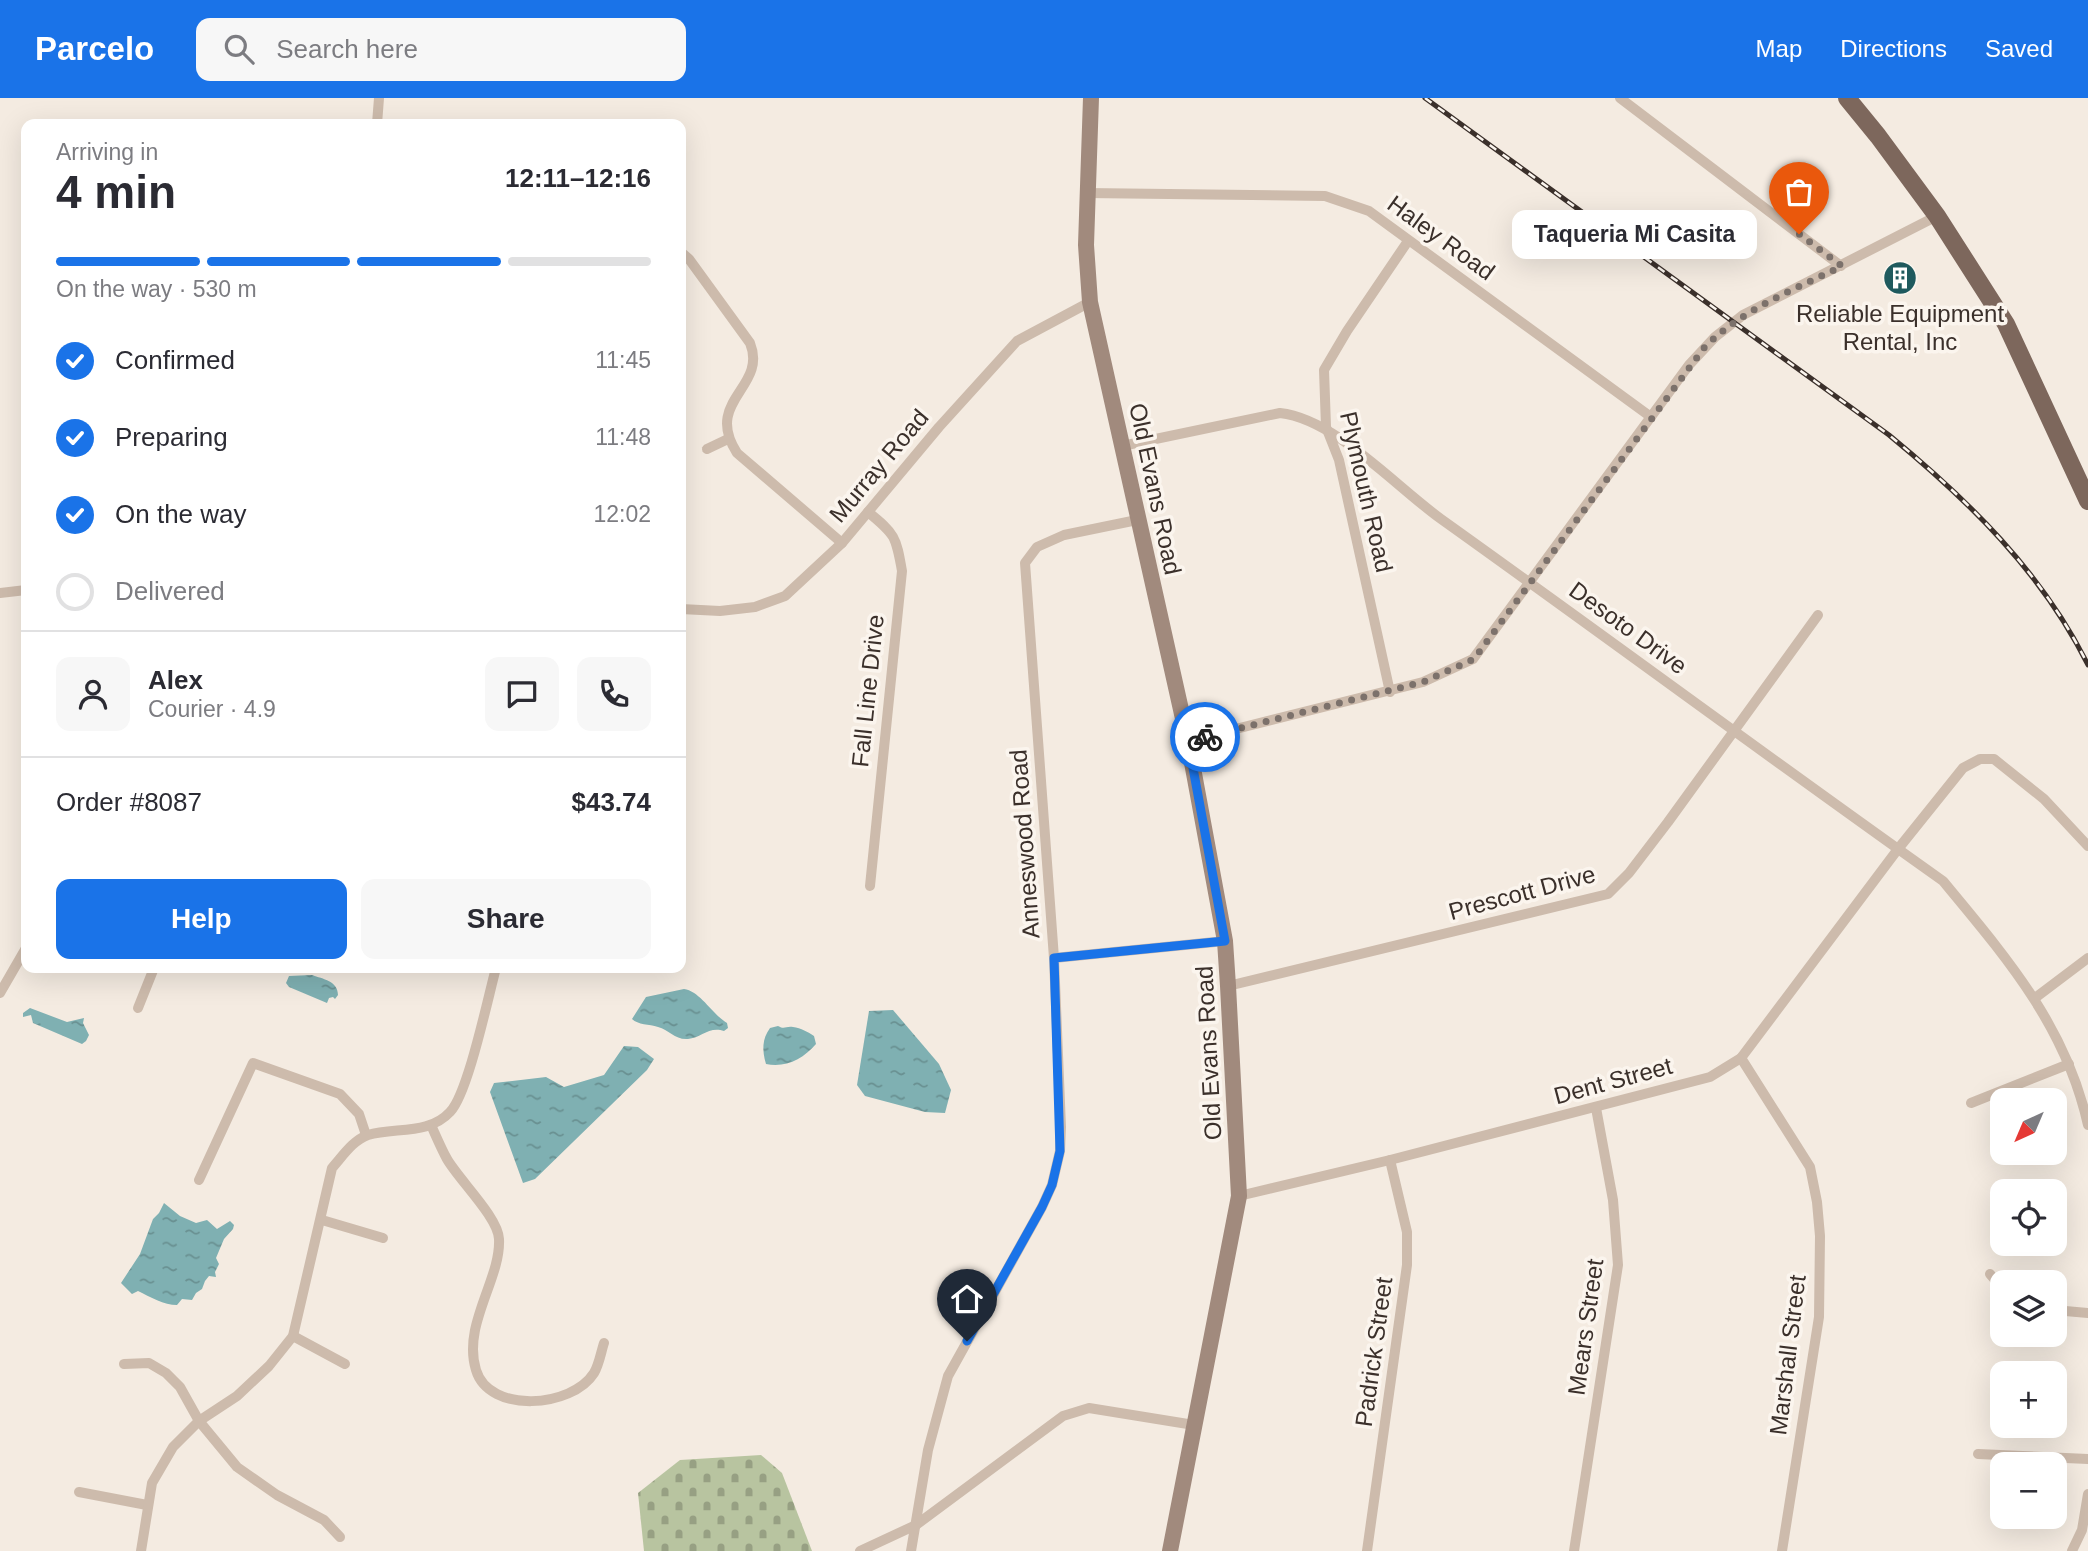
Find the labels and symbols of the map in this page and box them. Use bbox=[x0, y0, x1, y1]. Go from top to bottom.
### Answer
pin bbox=[1769, 162, 1829, 234]
street label: Haley Road bbox=[1383, 190, 1500, 285]
callout: Taqueria Mi Casita bbox=[1512, 209, 1757, 258]
building icon: Reliable Equipment Rental, Inc bbox=[1881, 259, 1919, 297]
place label: Reliable Equipment Rental, Inc bbox=[1796, 300, 2004, 355]
street label: Old Evans Road bbox=[1124, 401, 1187, 577]
street label: Murray Road bbox=[824, 404, 934, 527]
street label: Plymouth Road bbox=[1335, 409, 1398, 575]
street label: Desoto Drive bbox=[1564, 576, 1692, 679]
street label: Fall Line Drive bbox=[846, 613, 889, 769]
courier bbox=[1170, 702, 1240, 772]
street label: Anneswood Road bbox=[1004, 749, 1045, 939]
street label: Prescott Drive bbox=[1446, 860, 1598, 925]
street label: Old Evans Road bbox=[1190, 965, 1227, 1141]
street label: Dent Street bbox=[1551, 1052, 1675, 1109]
north arrow bbox=[1990, 1088, 2067, 1166]
street label: Mears Street bbox=[1563, 1257, 1608, 1397]
pin bbox=[937, 1269, 997, 1341]
street label: Marshall Street bbox=[1764, 1273, 1811, 1437]
street label: Padrick Street bbox=[1350, 1275, 1397, 1428]

